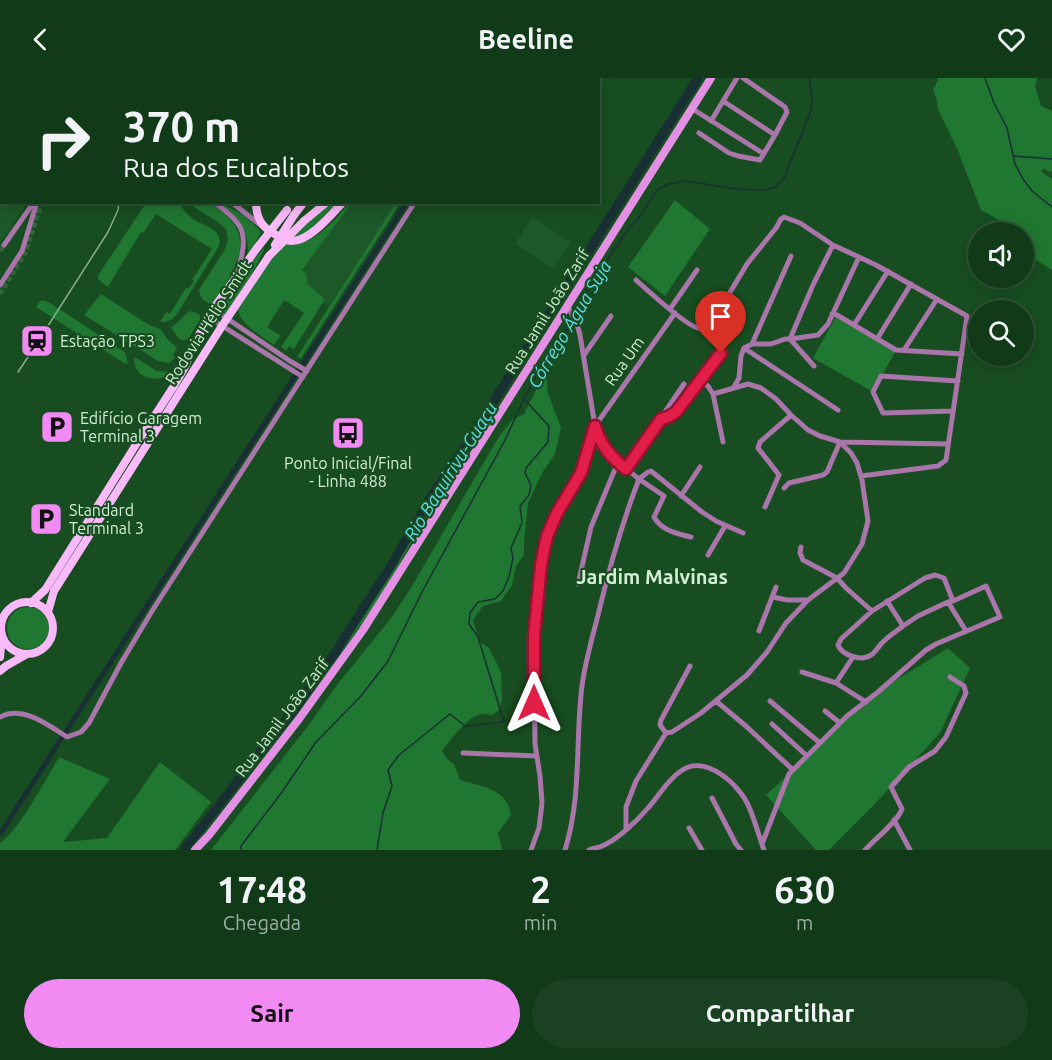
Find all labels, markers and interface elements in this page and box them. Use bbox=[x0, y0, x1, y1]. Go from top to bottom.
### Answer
icon: back bbox=[24, 23, 57, 56]
icon: heart bbox=[995, 23, 1028, 56]
text: Beeline bbox=[478, 24, 574, 54]
icon: right bbox=[24, 102, 102, 180]
text: 370 m bbox=[123, 103, 240, 150]
text: Rua dos Eucaliptos bbox=[123, 152, 349, 182]
map controls bbox=[968, 222, 1034, 366]
button: sound bbox=[968, 222, 1034, 288]
street label: Rua Jamil João Zarif bbox=[501, 244, 593, 377]
street label: Rodovia Hélio Smidt bbox=[161, 256, 255, 387]
water label: Córrego Água Suja bbox=[522, 256, 615, 391]
pin bbox=[695, 291, 746, 353]
icon: arrive bbox=[704, 300, 737, 333]
button: search bbox=[968, 300, 1034, 366]
station icon: Estação TPS3 bbox=[19, 323, 55, 359]
place label: Estação TPS3 bbox=[60, 332, 155, 350]
street label: Rua Um bbox=[601, 333, 647, 389]
water label: Rio Baquirivu-Guaçu bbox=[399, 398, 501, 544]
parking icon: Edifício Garagem Terminal 3 bbox=[39, 409, 75, 445]
place label: Edifício Garagem Terminal 3 bbox=[80, 409, 202, 445]
bus stop icon: Ponto Inicial/Final - Linha 488 bbox=[330, 415, 366, 451]
place label: Ponto Inicial/Final - Linha 488 bbox=[284, 454, 412, 490]
parking icon: Standard Terminal 3 bbox=[28, 501, 64, 537]
place label: Standard Terminal 3 bbox=[69, 501, 144, 537]
district label: Jardim Malvinas bbox=[576, 565, 728, 588]
street label: Rua Jamil João Zarif bbox=[231, 653, 333, 780]
position arrow bbox=[502, 671, 566, 735]
text: 17:48 bbox=[217, 869, 307, 910]
text: 2 bbox=[530, 869, 551, 910]
text: 630 bbox=[774, 869, 835, 910]
text: Chegada bbox=[223, 911, 301, 934]
text: min bbox=[524, 911, 557, 934]
text: m bbox=[796, 911, 813, 934]
button: Sair bbox=[24, 979, 520, 1048]
button: Compartilhar bbox=[532, 979, 1028, 1048]

